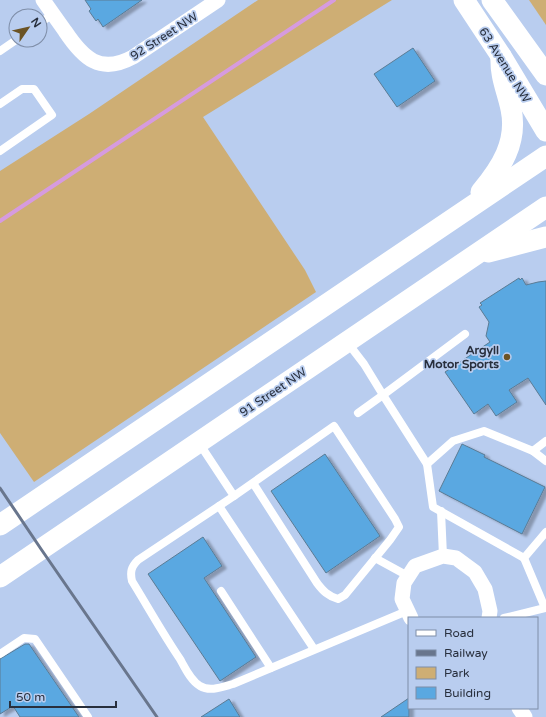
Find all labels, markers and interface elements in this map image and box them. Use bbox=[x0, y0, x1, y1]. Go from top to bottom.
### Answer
north arrow bbox=[8, 8, 48, 48]
street label: 92 Street NW bbox=[128, 9, 200, 63]
text: N bbox=[28, 15, 44, 30]
street label: 63 Avenue NW bbox=[476, 25, 534, 105]
place label: Argyll Motor Sports bbox=[424, 343, 499, 372]
marker: Argyll Motor Sports bbox=[502, 352, 512, 362]
street label: 91 Street NW bbox=[237, 365, 309, 419]
legend bbox=[408, 617, 538, 709]
text: Road bbox=[444, 626, 474, 640]
text: Railway bbox=[444, 646, 488, 660]
text: Park bbox=[444, 666, 470, 680]
scale bar bbox=[10, 683, 116, 709]
text: Building bbox=[444, 686, 491, 700]
text: 50 m bbox=[16, 690, 45, 704]

